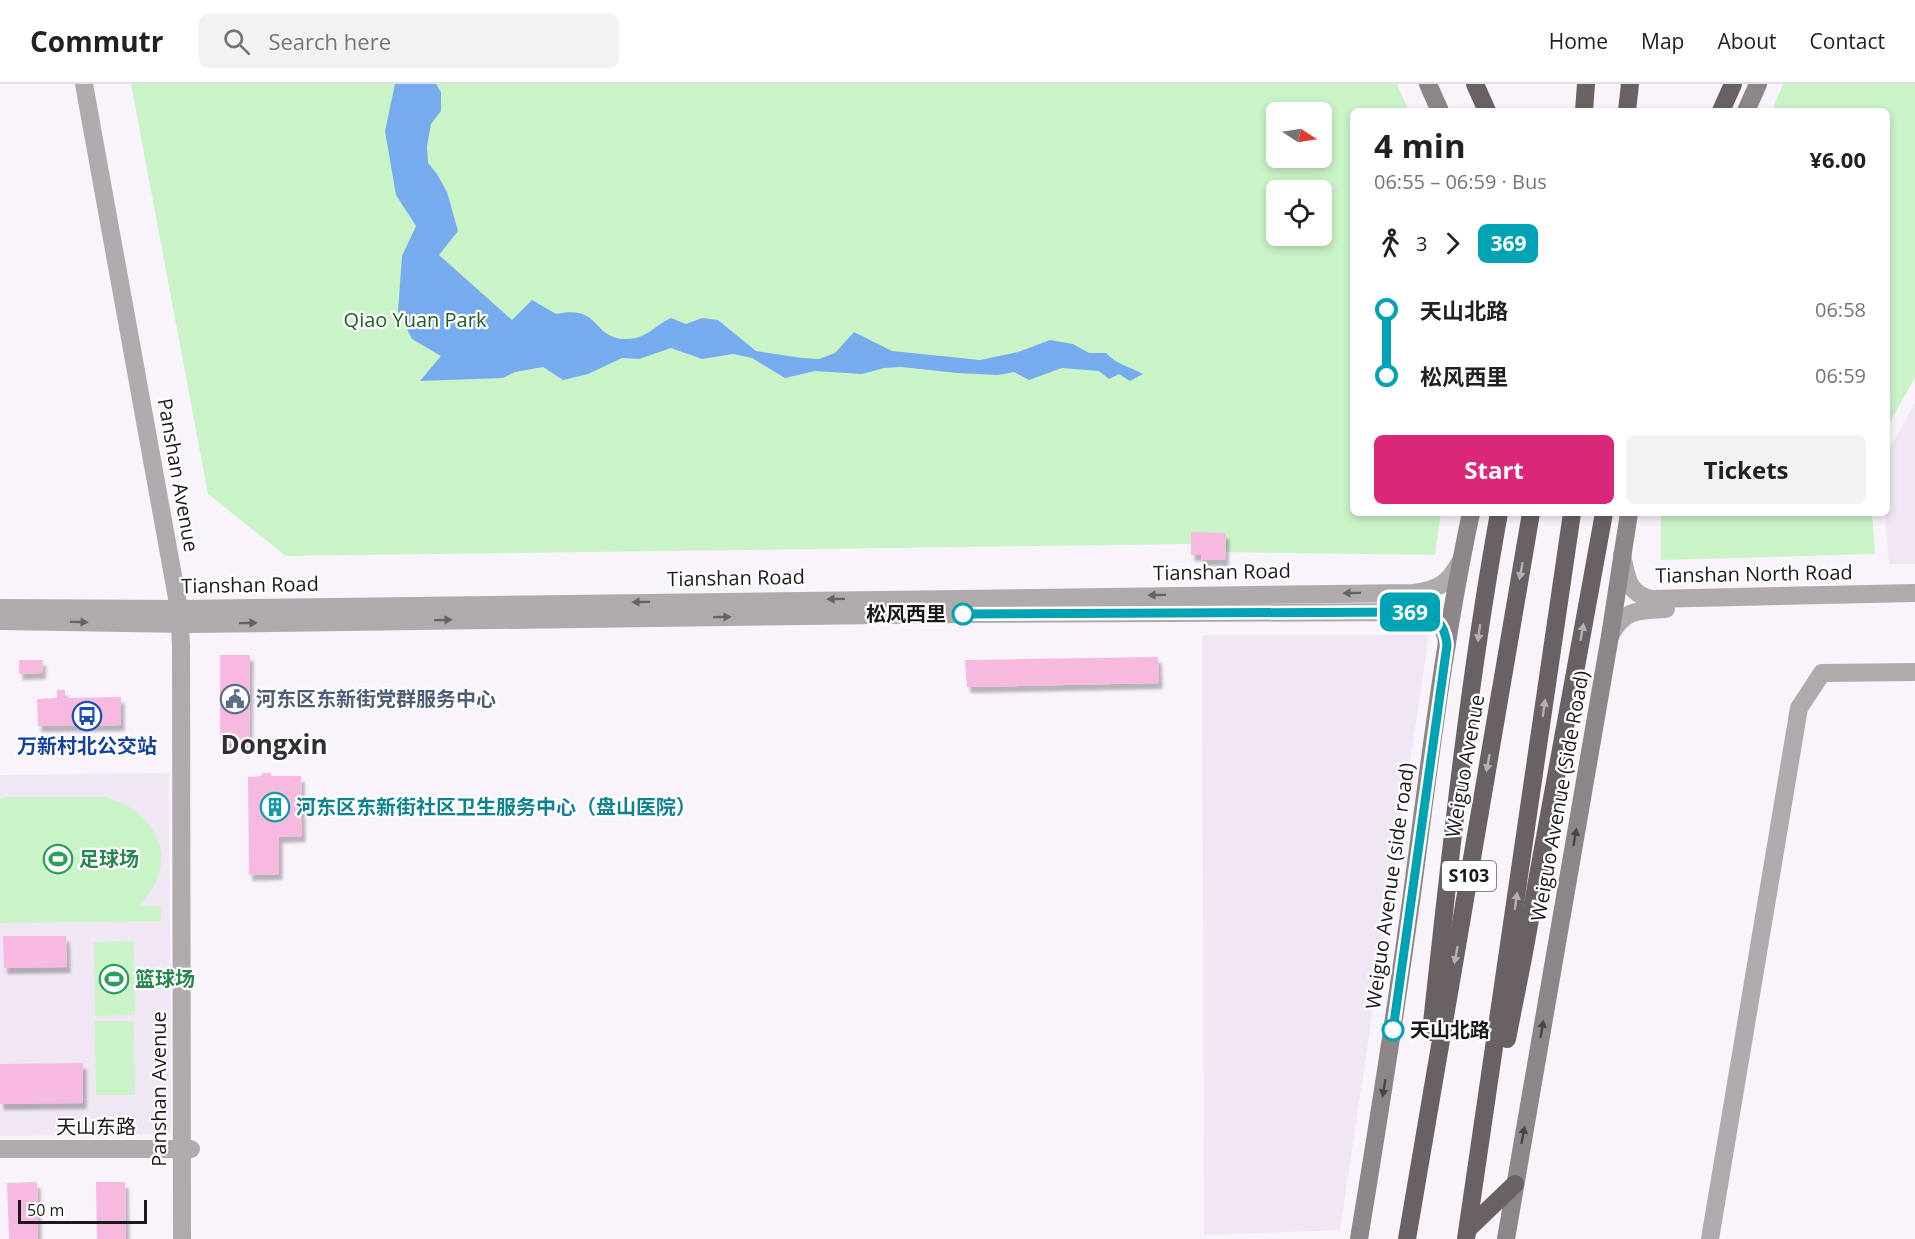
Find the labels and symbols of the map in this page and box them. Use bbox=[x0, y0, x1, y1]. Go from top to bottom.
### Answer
north arrow bbox=[1266, 102, 1332, 168]
park label: Qiao Yuan Park bbox=[344, 306, 487, 333]
street label: Panshan Avenue bbox=[152, 396, 205, 554]
street label: Tianshan Road bbox=[1153, 557, 1291, 586]
street label: Tianshan North Road bbox=[1655, 558, 1853, 589]
one-way arrow bbox=[1516, 561, 1525, 580]
street label: Tianshan Road bbox=[667, 563, 805, 592]
street label: Tianshan Road bbox=[181, 570, 319, 599]
one-way arrow bbox=[1342, 588, 1361, 598]
one-way arrow bbox=[1147, 590, 1166, 600]
line badge: 369 bbox=[1376, 592, 1444, 632]
one-way arrow bbox=[826, 594, 845, 604]
one-way arrow bbox=[631, 597, 650, 607]
place label: 松风西里 bbox=[866, 600, 946, 627]
marker: 松风西里 bbox=[952, 603, 974, 625]
one-way arrow bbox=[712, 612, 731, 622]
one-way arrow bbox=[433, 616, 452, 625]
one-way arrow bbox=[70, 617, 89, 627]
one-way arrow bbox=[238, 618, 257, 628]
one-way arrow bbox=[1474, 623, 1484, 642]
one-way arrow bbox=[1578, 623, 1587, 642]
street label: Weiguo Avenue (Side Road) bbox=[1524, 668, 1595, 923]
public building icon: 河东区东新街党群服务中心 bbox=[219, 683, 251, 715]
place label: 河东区东新街党群服务中心 bbox=[256, 685, 496, 712]
street label: Weiguo Avenue bbox=[1439, 692, 1490, 840]
one-way arrow bbox=[1539, 698, 1548, 717]
bus stop icon: 万新村北公交站 bbox=[71, 700, 103, 732]
district label: Dongxin bbox=[220, 726, 328, 762]
place label: 万新村北公交站 bbox=[17, 732, 157, 759]
one-way arrow bbox=[1484, 754, 1493, 773]
street label: Weiguo Avenue (side road) bbox=[1359, 761, 1420, 1011]
building icon: 河东区东新街社区卫生服务中心（盘山医院） bbox=[259, 791, 291, 823]
place label: 河东区东新街社区卫生服务中心（盘山医院） bbox=[296, 793, 696, 820]
one-way arrow bbox=[1571, 827, 1580, 846]
sports icon: 足球场 bbox=[42, 843, 74, 875]
place label: 足球场 bbox=[79, 845, 139, 872]
road number: S103 bbox=[1442, 861, 1496, 891]
one-way arrow bbox=[1511, 891, 1520, 910]
one-way arrow bbox=[1451, 946, 1460, 965]
sports icon: 篮球场 bbox=[98, 963, 130, 995]
place label: 篮球场 bbox=[135, 965, 195, 992]
street label: Panshan Avenue bbox=[145, 1011, 172, 1167]
place label: 天山北路 bbox=[1410, 1016, 1490, 1043]
marker: 天山北路 bbox=[1382, 1019, 1404, 1041]
one-way arrow bbox=[1538, 1019, 1547, 1038]
one-way arrow bbox=[1379, 1078, 1388, 1097]
street label: 天山东路 bbox=[56, 1113, 136, 1140]
one-way arrow bbox=[1519, 1125, 1528, 1144]
scale bar bbox=[18, 1197, 147, 1224]

